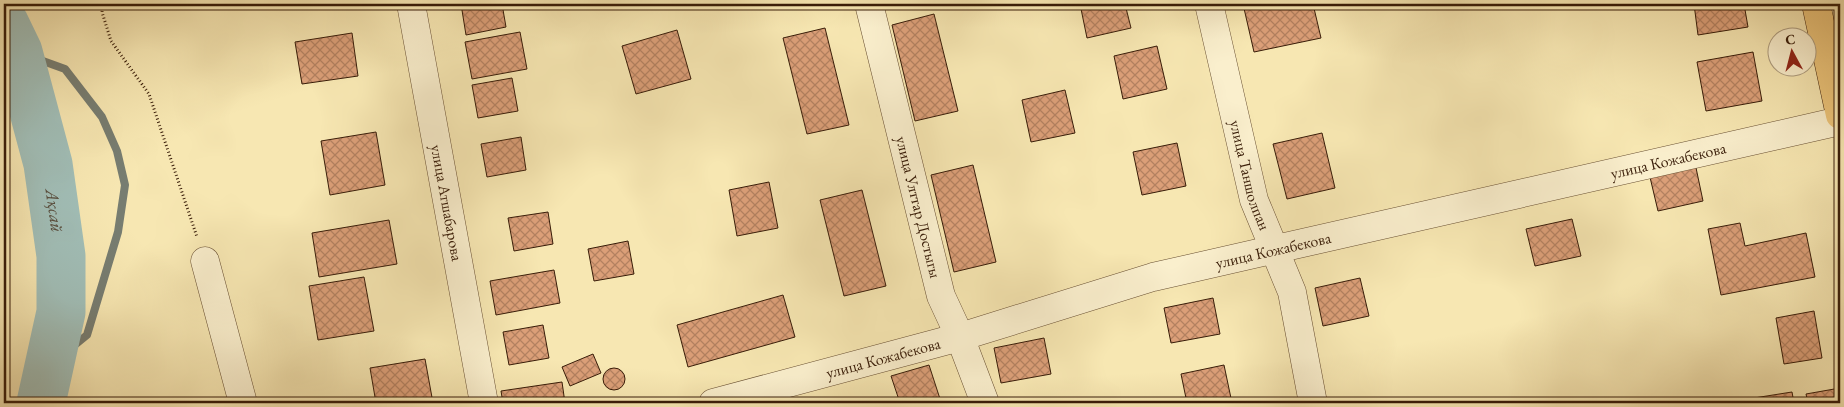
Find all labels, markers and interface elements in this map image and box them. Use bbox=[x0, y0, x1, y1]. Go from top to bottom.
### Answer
north arrow bbox=[1766, 28, 1816, 78]
text: С bbox=[1784, 30, 1797, 49]
street label: улица Таншолпан bbox=[1225, 118, 1275, 233]
street label: улица Улттар Достыгы bbox=[891, 134, 946, 280]
street label: улица Кожабекова bbox=[1608, 137, 1729, 184]
street label: улица Атшабарова bbox=[426, 143, 468, 263]
water label: Ақсай bbox=[40, 185, 69, 233]
street label: улица Кожабекова bbox=[1214, 227, 1334, 273]
street label: улица Кожабекова bbox=[824, 333, 943, 383]

